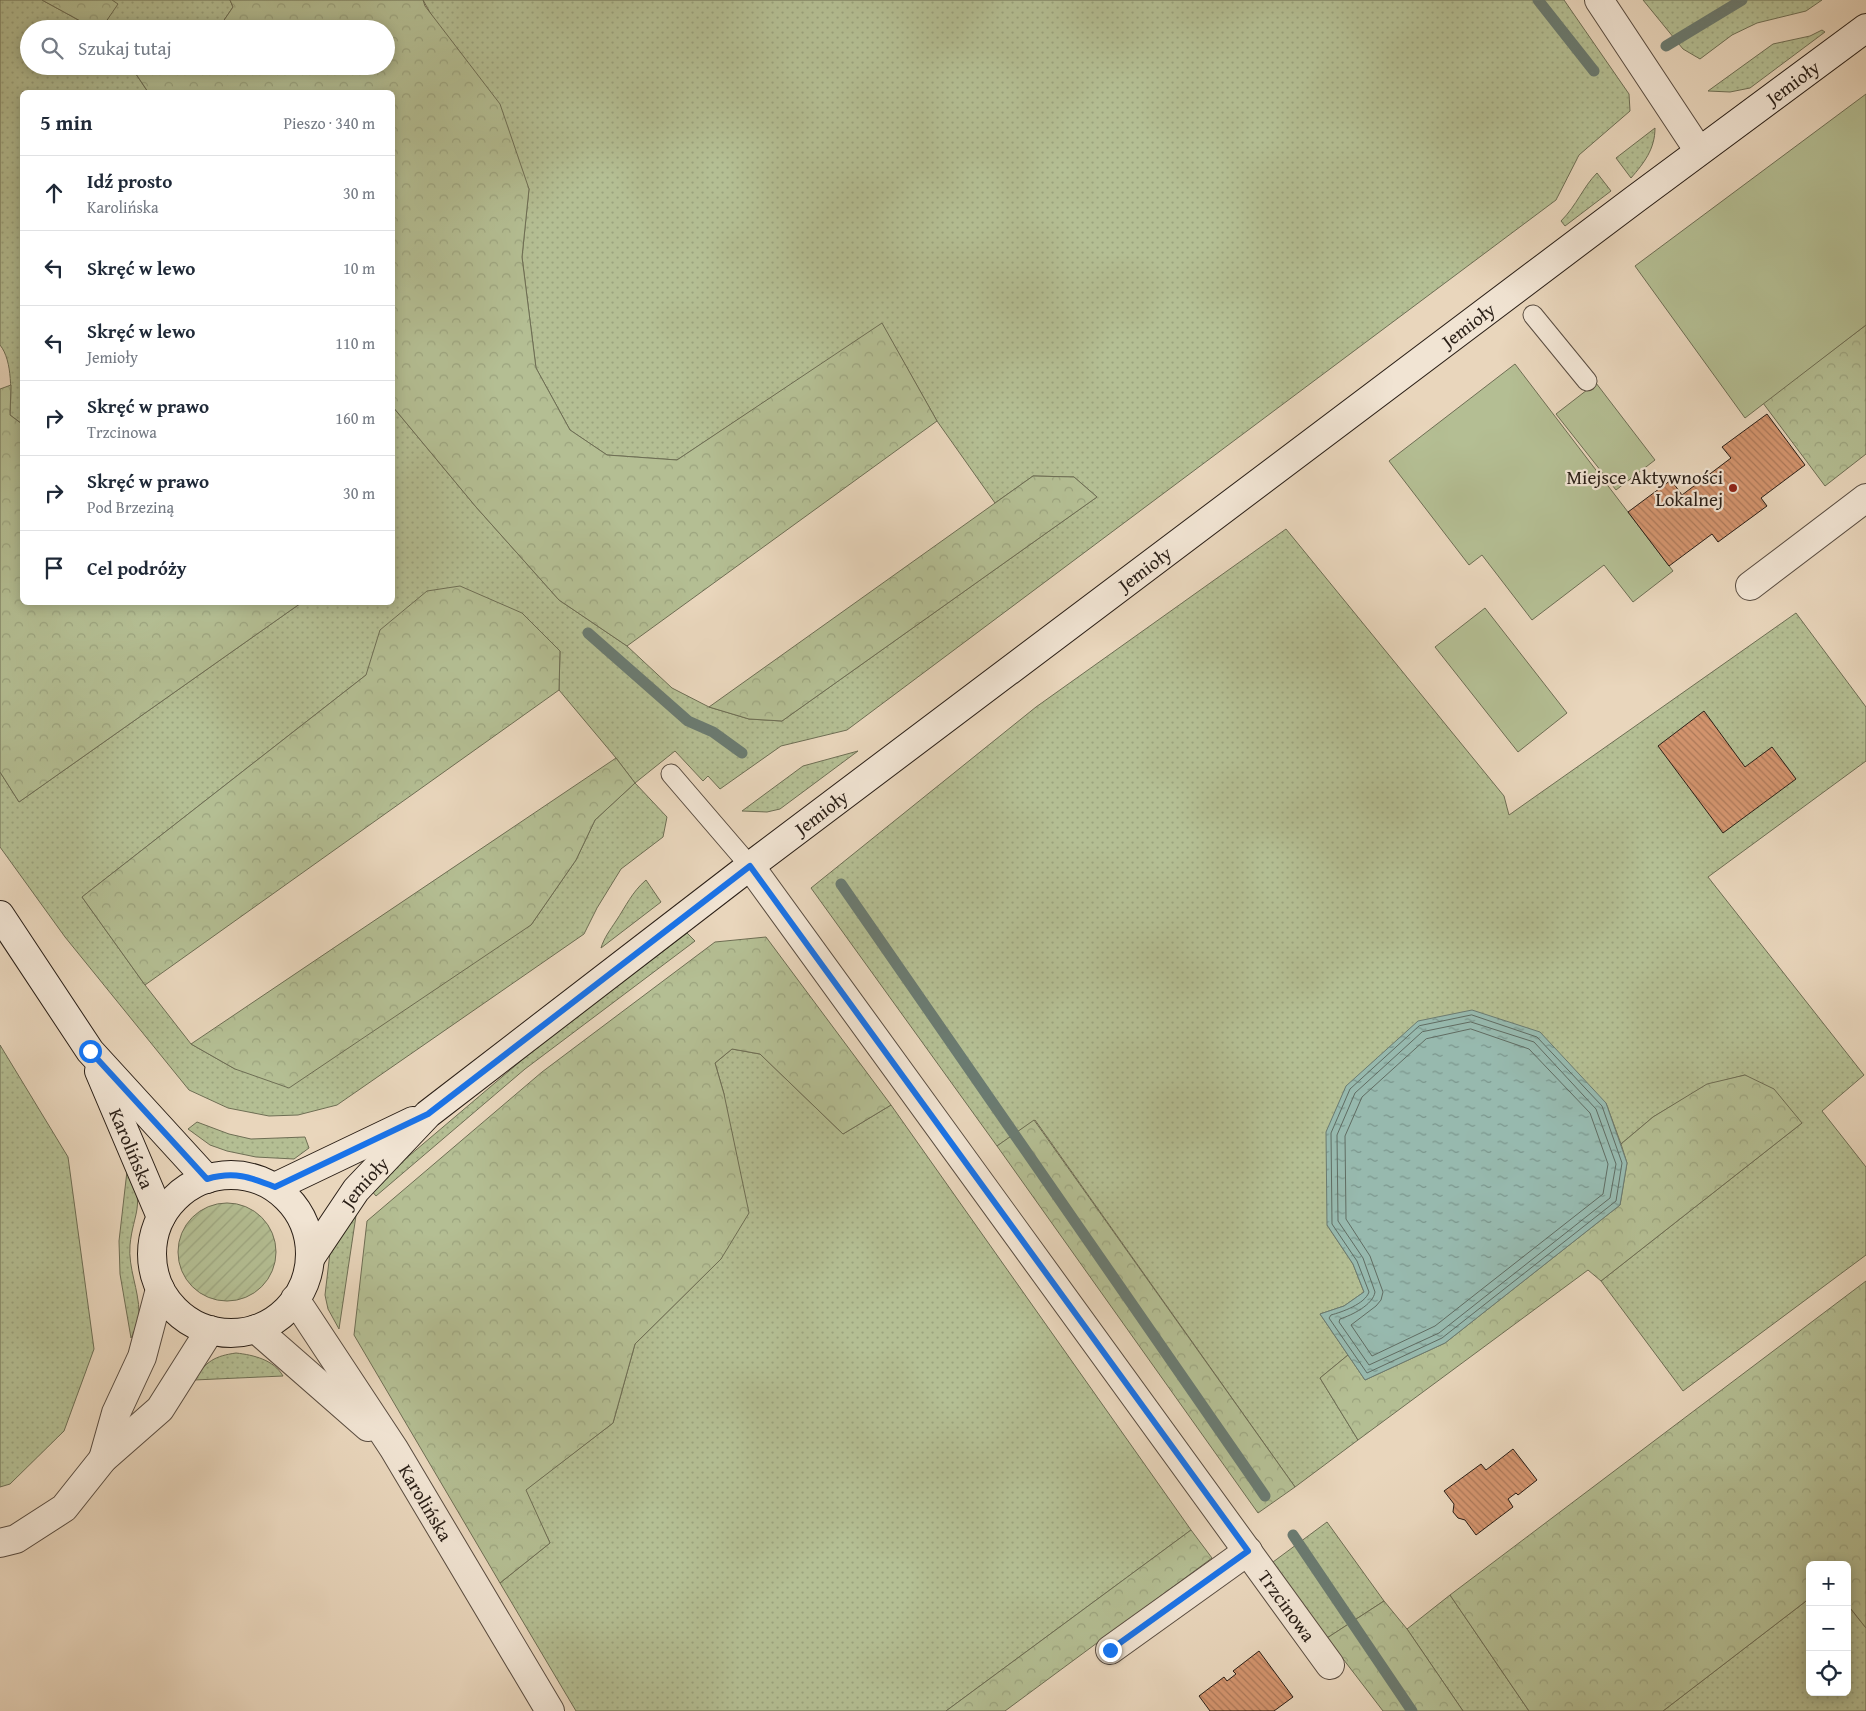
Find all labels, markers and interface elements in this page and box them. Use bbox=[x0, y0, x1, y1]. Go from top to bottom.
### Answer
search box bbox=[20, 20, 395, 75]
icon: search bbox=[38, 34, 66, 62]
text: Szukaj tutaj bbox=[78, 34, 172, 62]
street label: Jemioły bbox=[1758, 53, 1826, 113]
text: 5 min bbox=[40, 107, 92, 138]
text: Pieszo · 340 m bbox=[283, 111, 375, 135]
text: Idź prosto bbox=[87, 167, 172, 195]
icon: ahead bbox=[40, 179, 68, 207]
text: 30 m bbox=[343, 181, 375, 205]
text: Karolińska bbox=[87, 195, 159, 219]
icon: left bbox=[40, 254, 68, 282]
text: Skręć w lewo bbox=[87, 254, 195, 282]
text: 10 m bbox=[343, 256, 375, 280]
street label: Jemioły bbox=[1434, 295, 1501, 356]
text: Skręć w lewo bbox=[87, 317, 195, 345]
icon: left bbox=[40, 329, 68, 357]
text: 110 m bbox=[335, 331, 375, 355]
text: Jemioły bbox=[87, 345, 138, 369]
text: Skręć w prawo bbox=[87, 392, 209, 420]
icon: right bbox=[40, 404, 68, 432]
text: 160 m bbox=[335, 406, 375, 430]
text: Trzcinowa bbox=[87, 420, 157, 444]
place label: Miejsce Aktywności Lokalnej bbox=[1567, 463, 1723, 513]
text: Skręć w prawo bbox=[87, 467, 209, 495]
icon: right bbox=[40, 479, 68, 507]
text: 30 m bbox=[343, 481, 375, 505]
marker: Miejsce Aktywności Lokalnej bbox=[1727, 482, 1739, 494]
text: Pod Brzeziną bbox=[87, 495, 174, 519]
street label: Jemioły bbox=[1110, 539, 1178, 599]
icon: arrive bbox=[40, 554, 68, 582]
text: Cel podróży bbox=[87, 554, 187, 582]
street label: Jemioły bbox=[787, 783, 854, 843]
route start bbox=[79, 1040, 102, 1063]
street label: Karolińska bbox=[102, 1104, 161, 1193]
street label: Jemioły bbox=[333, 1150, 395, 1215]
street label: Karolińska bbox=[392, 1459, 460, 1546]
map controls bbox=[1806, 1561, 1851, 1696]
button: + bbox=[1806, 1561, 1851, 1606]
street label: Trzcinowa bbox=[1251, 1564, 1323, 1647]
button: − bbox=[1806, 1606, 1851, 1651]
route end bbox=[1099, 1639, 1122, 1662]
button: locate bbox=[1806, 1651, 1851, 1696]

